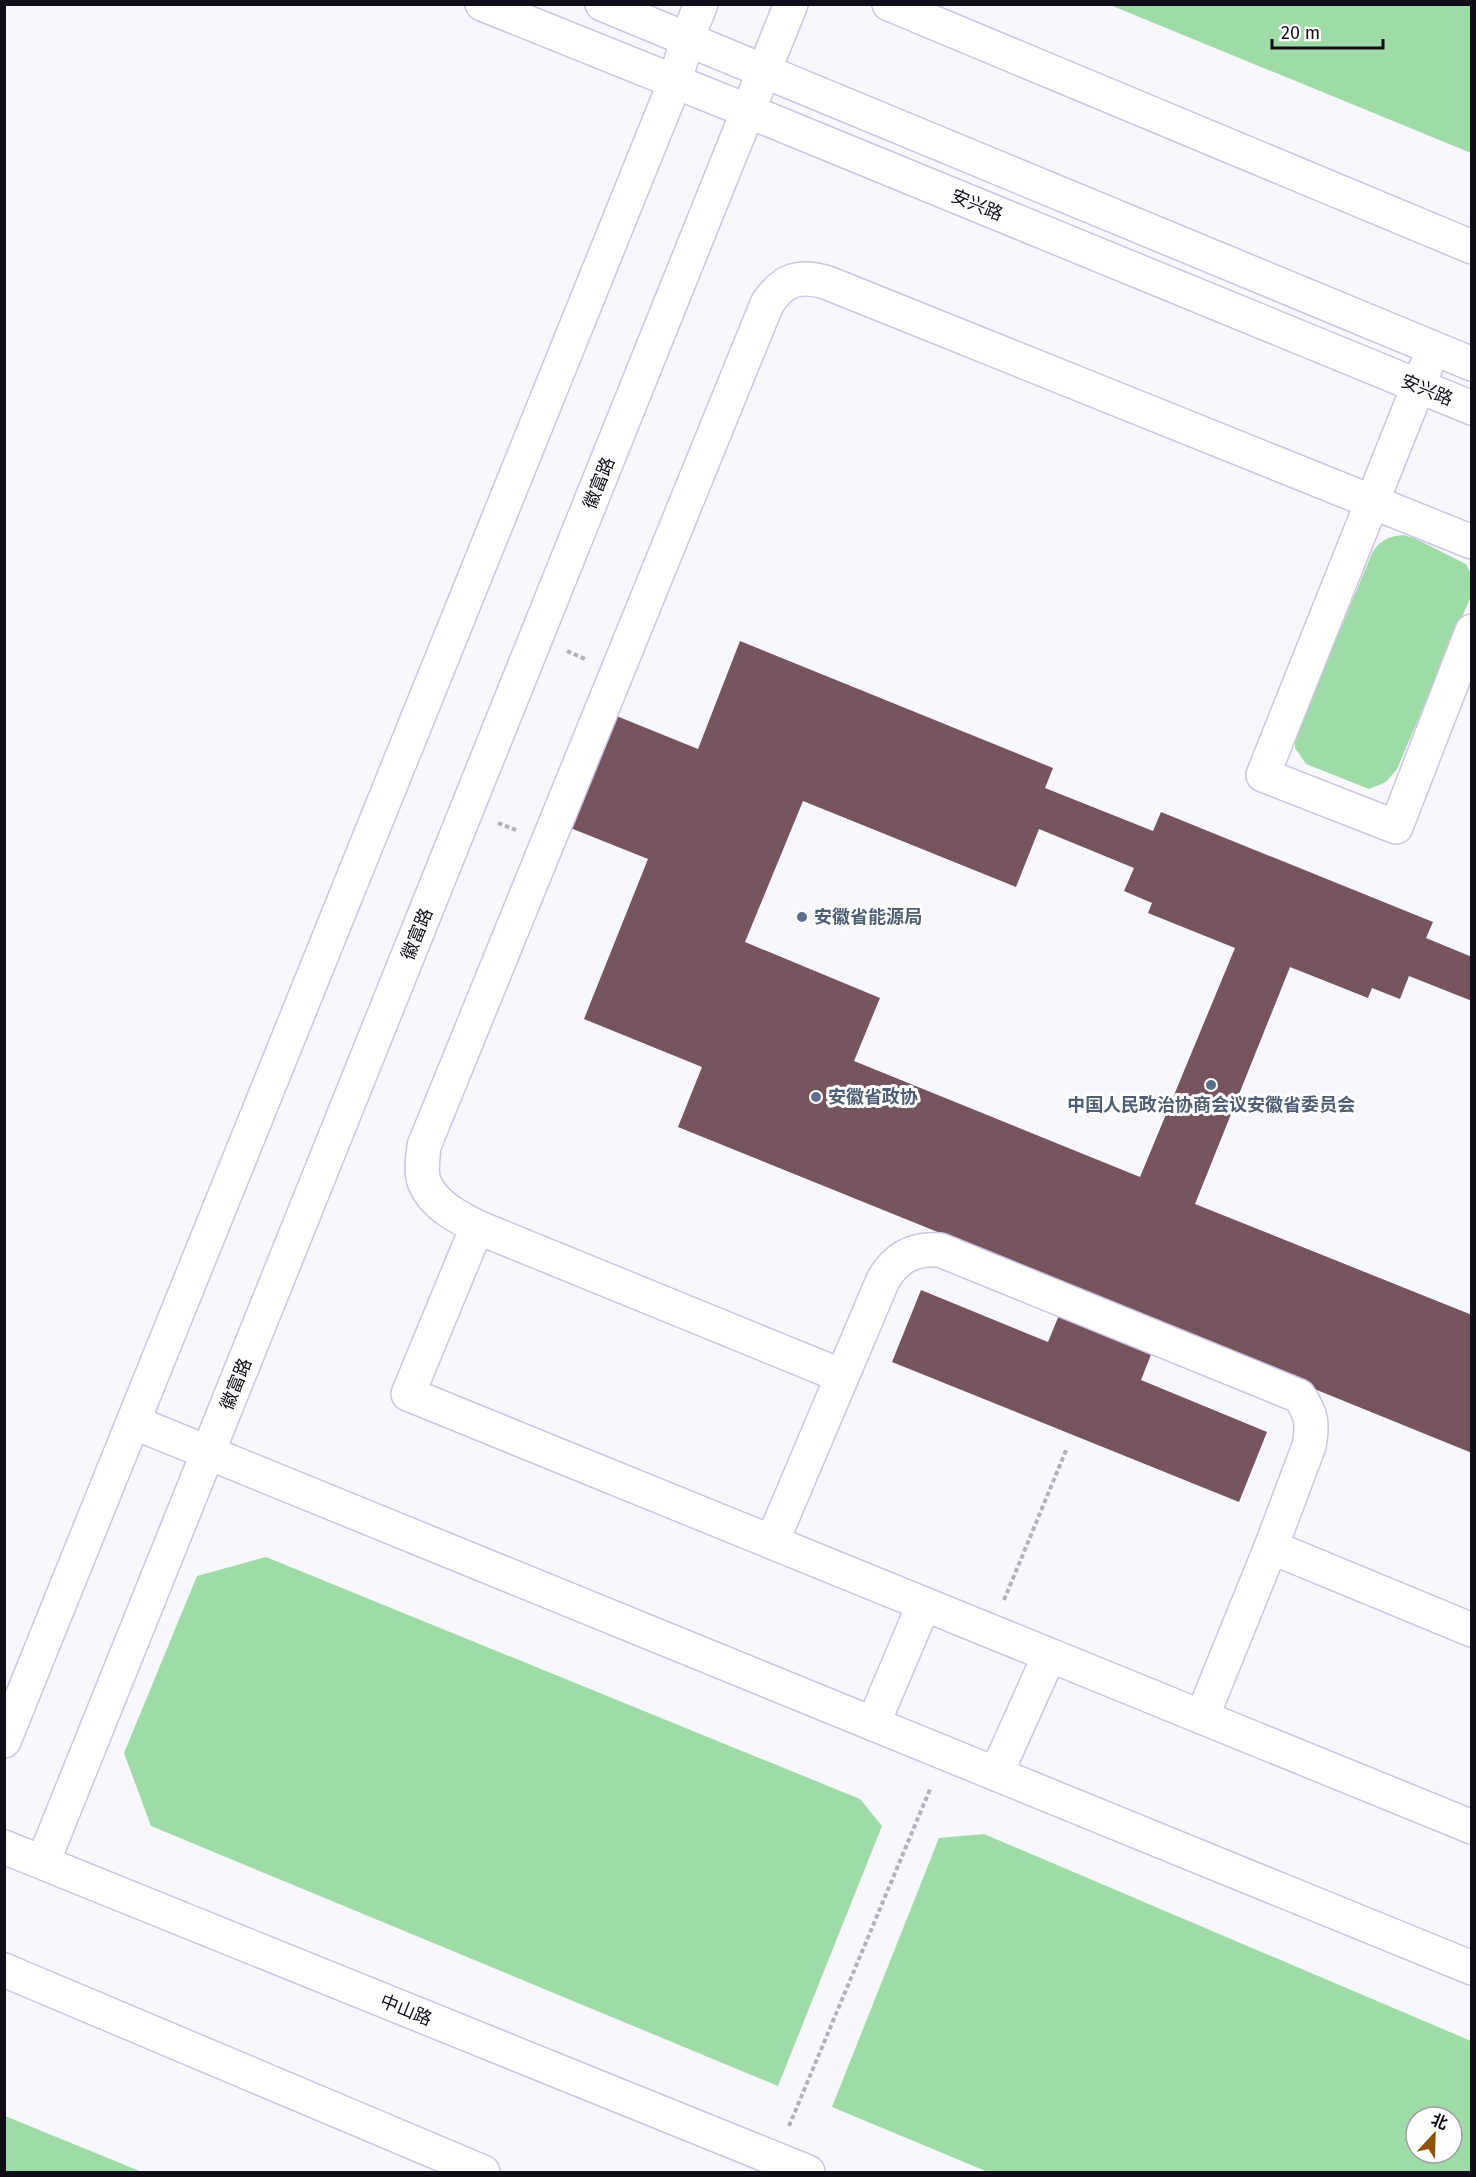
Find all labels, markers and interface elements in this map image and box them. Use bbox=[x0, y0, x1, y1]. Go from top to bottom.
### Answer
scale bar bbox=[1272, 12, 1383, 50]
text: 20 m bbox=[1281, 22, 1320, 44]
street label: 安兴路 bbox=[948, 185, 1006, 225]
street label: 安兴路 bbox=[1398, 370, 1456, 410]
street label: 徽富路 bbox=[579, 454, 619, 512]
street label: 徽富路 bbox=[397, 905, 437, 963]
place label: 安徽省能源局 bbox=[814, 906, 922, 928]
marker: 安徽省能源局 bbox=[795, 910, 809, 924]
marker: 中国人民政治协商会议安徽省委员会 bbox=[1204, 1078, 1218, 1092]
place label: 安徽省政协 bbox=[828, 1086, 918, 1108]
marker: 安徽省政协 bbox=[809, 1090, 823, 1104]
place label: 中国人民政治协商会议安徽省委员会 bbox=[1067, 1094, 1355, 1116]
street label: 徽富路 bbox=[216, 1355, 256, 1413]
street label: 中山路 bbox=[377, 1990, 435, 2030]
north arrow bbox=[1404, 2105, 1464, 2165]
text: 北 bbox=[1428, 2110, 1450, 2133]

